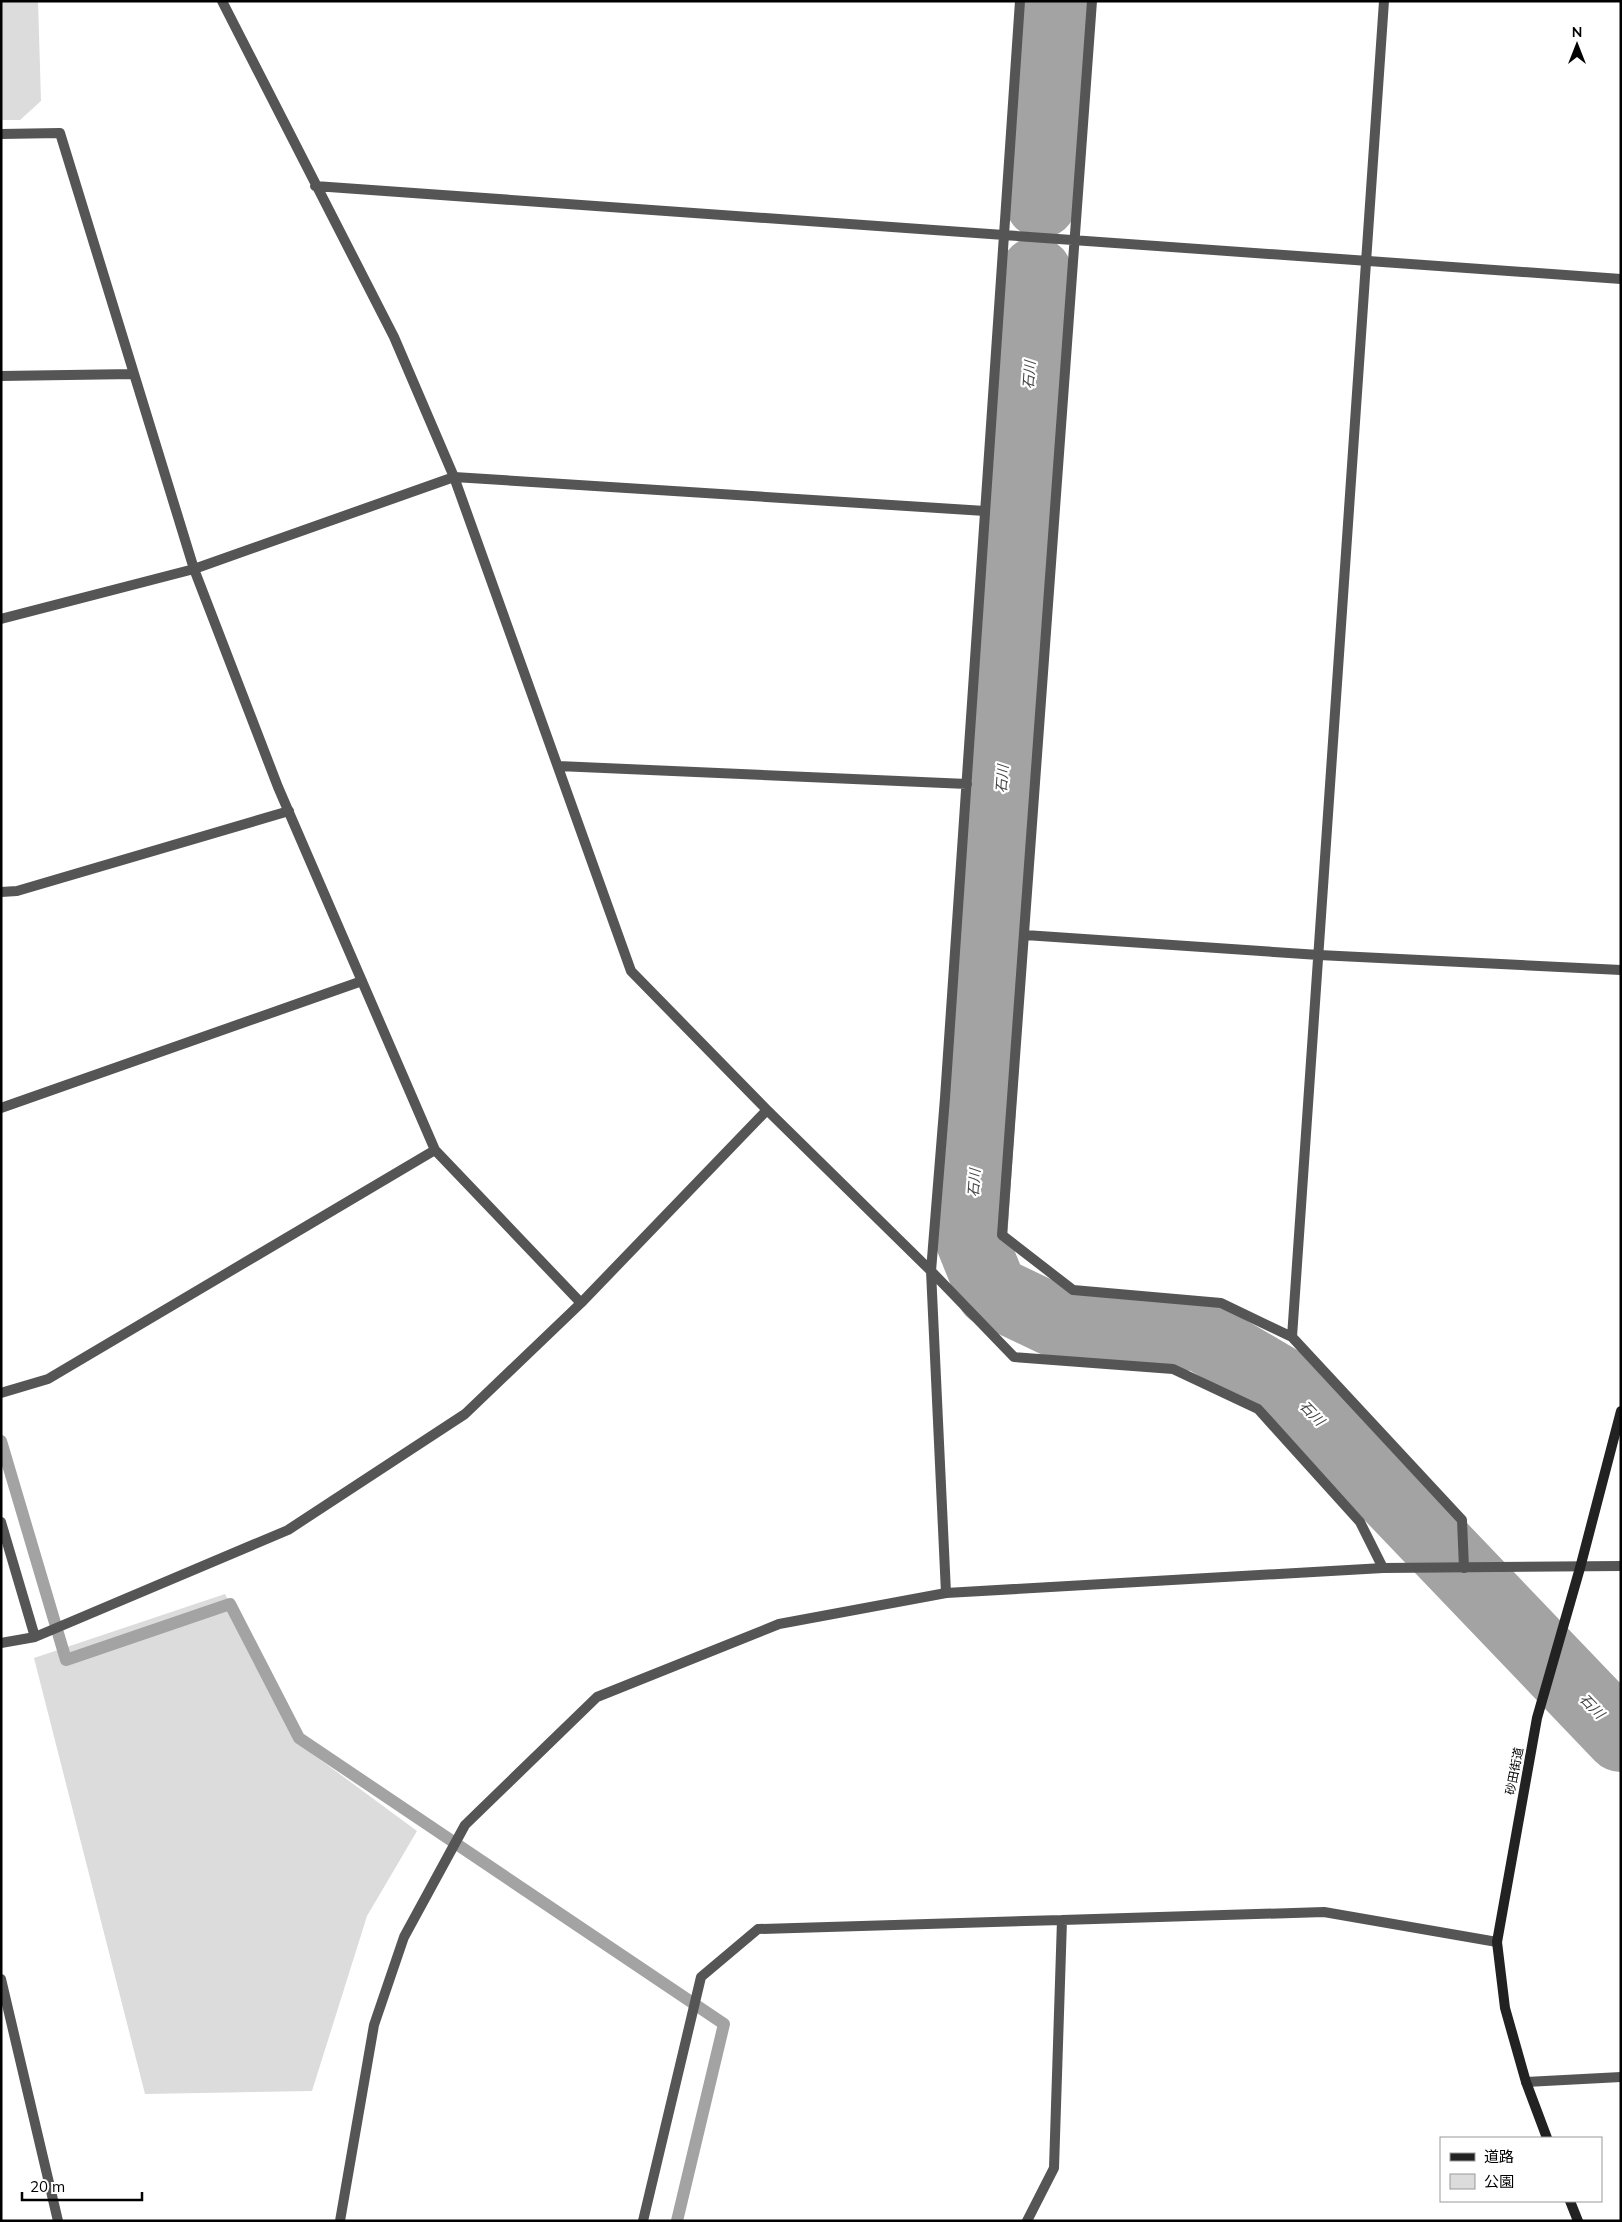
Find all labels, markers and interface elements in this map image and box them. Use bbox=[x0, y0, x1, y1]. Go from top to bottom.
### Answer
north arrow bbox=[1552, 20, 1602, 70]
text: N bbox=[1572, 23, 1582, 41]
water label: 石川 bbox=[1019, 358, 1039, 390]
water label: 石川 bbox=[992, 762, 1012, 794]
water label: 石川 bbox=[964, 1166, 984, 1198]
water label: 石川 bbox=[1296, 1397, 1330, 1431]
water label: 石川 bbox=[1576, 1690, 1610, 1724]
street label: 砂田街道 bbox=[1502, 1746, 1526, 1796]
legend bbox=[1440, 2137, 1602, 2202]
text: 道路 bbox=[1484, 2147, 1514, 2166]
scale bar bbox=[22, 2170, 142, 2202]
text: 公園 bbox=[1484, 2172, 1514, 2191]
text: 20 m bbox=[30, 2177, 65, 2196]

